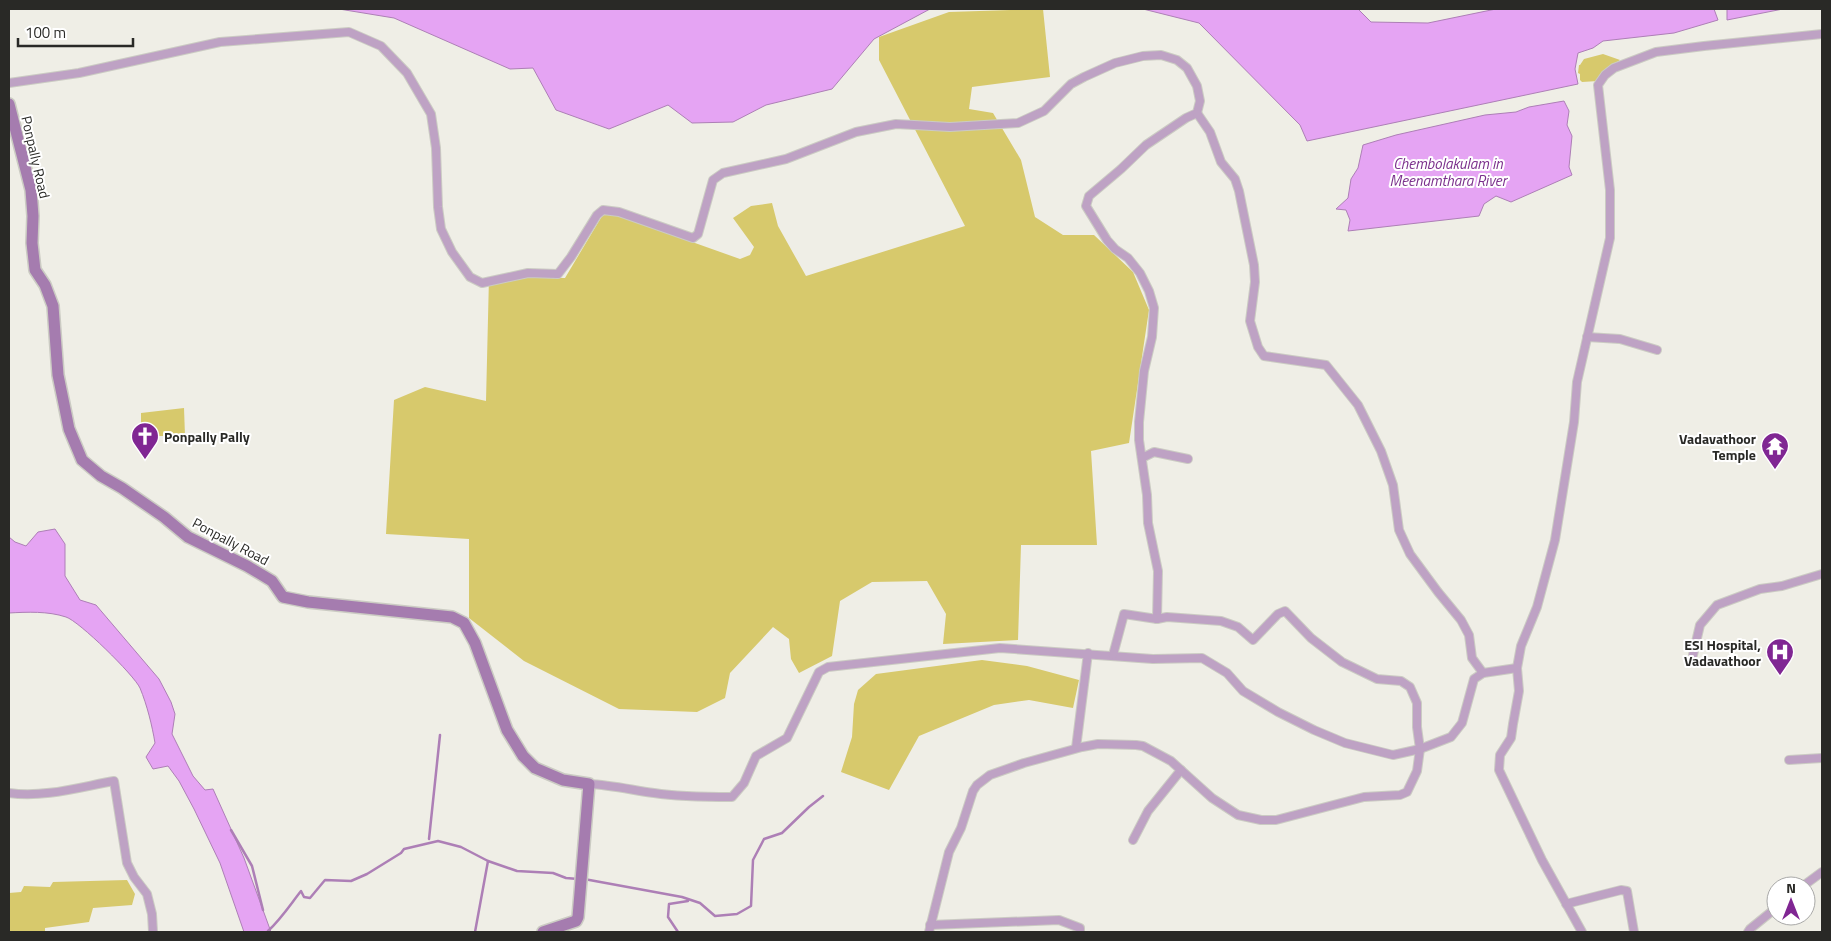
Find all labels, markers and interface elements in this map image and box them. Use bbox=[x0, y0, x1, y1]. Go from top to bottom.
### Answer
scale bar bbox=[18, 15, 132, 47]
text: 100 m bbox=[25, 21, 66, 44]
street label: Ponpally Road bbox=[16, 114, 56, 200]
water label: Chembolakulam in Meenamthara River bbox=[1390, 152, 1509, 192]
church icon: Ponpally Pally bbox=[130, 421, 160, 460]
place label: Ponpally Pally bbox=[164, 426, 250, 447]
place label: Vadavathoor Temple bbox=[1679, 428, 1756, 465]
temple icon: Vadavathoor Temple bbox=[1760, 431, 1790, 470]
street label: Ponpally Road bbox=[189, 512, 273, 570]
place label: ESI Hospital, Vadavathoor bbox=[1684, 634, 1761, 671]
hospital icon: ESI Hospital, Vadavathoor bbox=[1765, 637, 1795, 676]
north arrow bbox=[1766, 876, 1816, 926]
text: N bbox=[1786, 877, 1796, 898]

